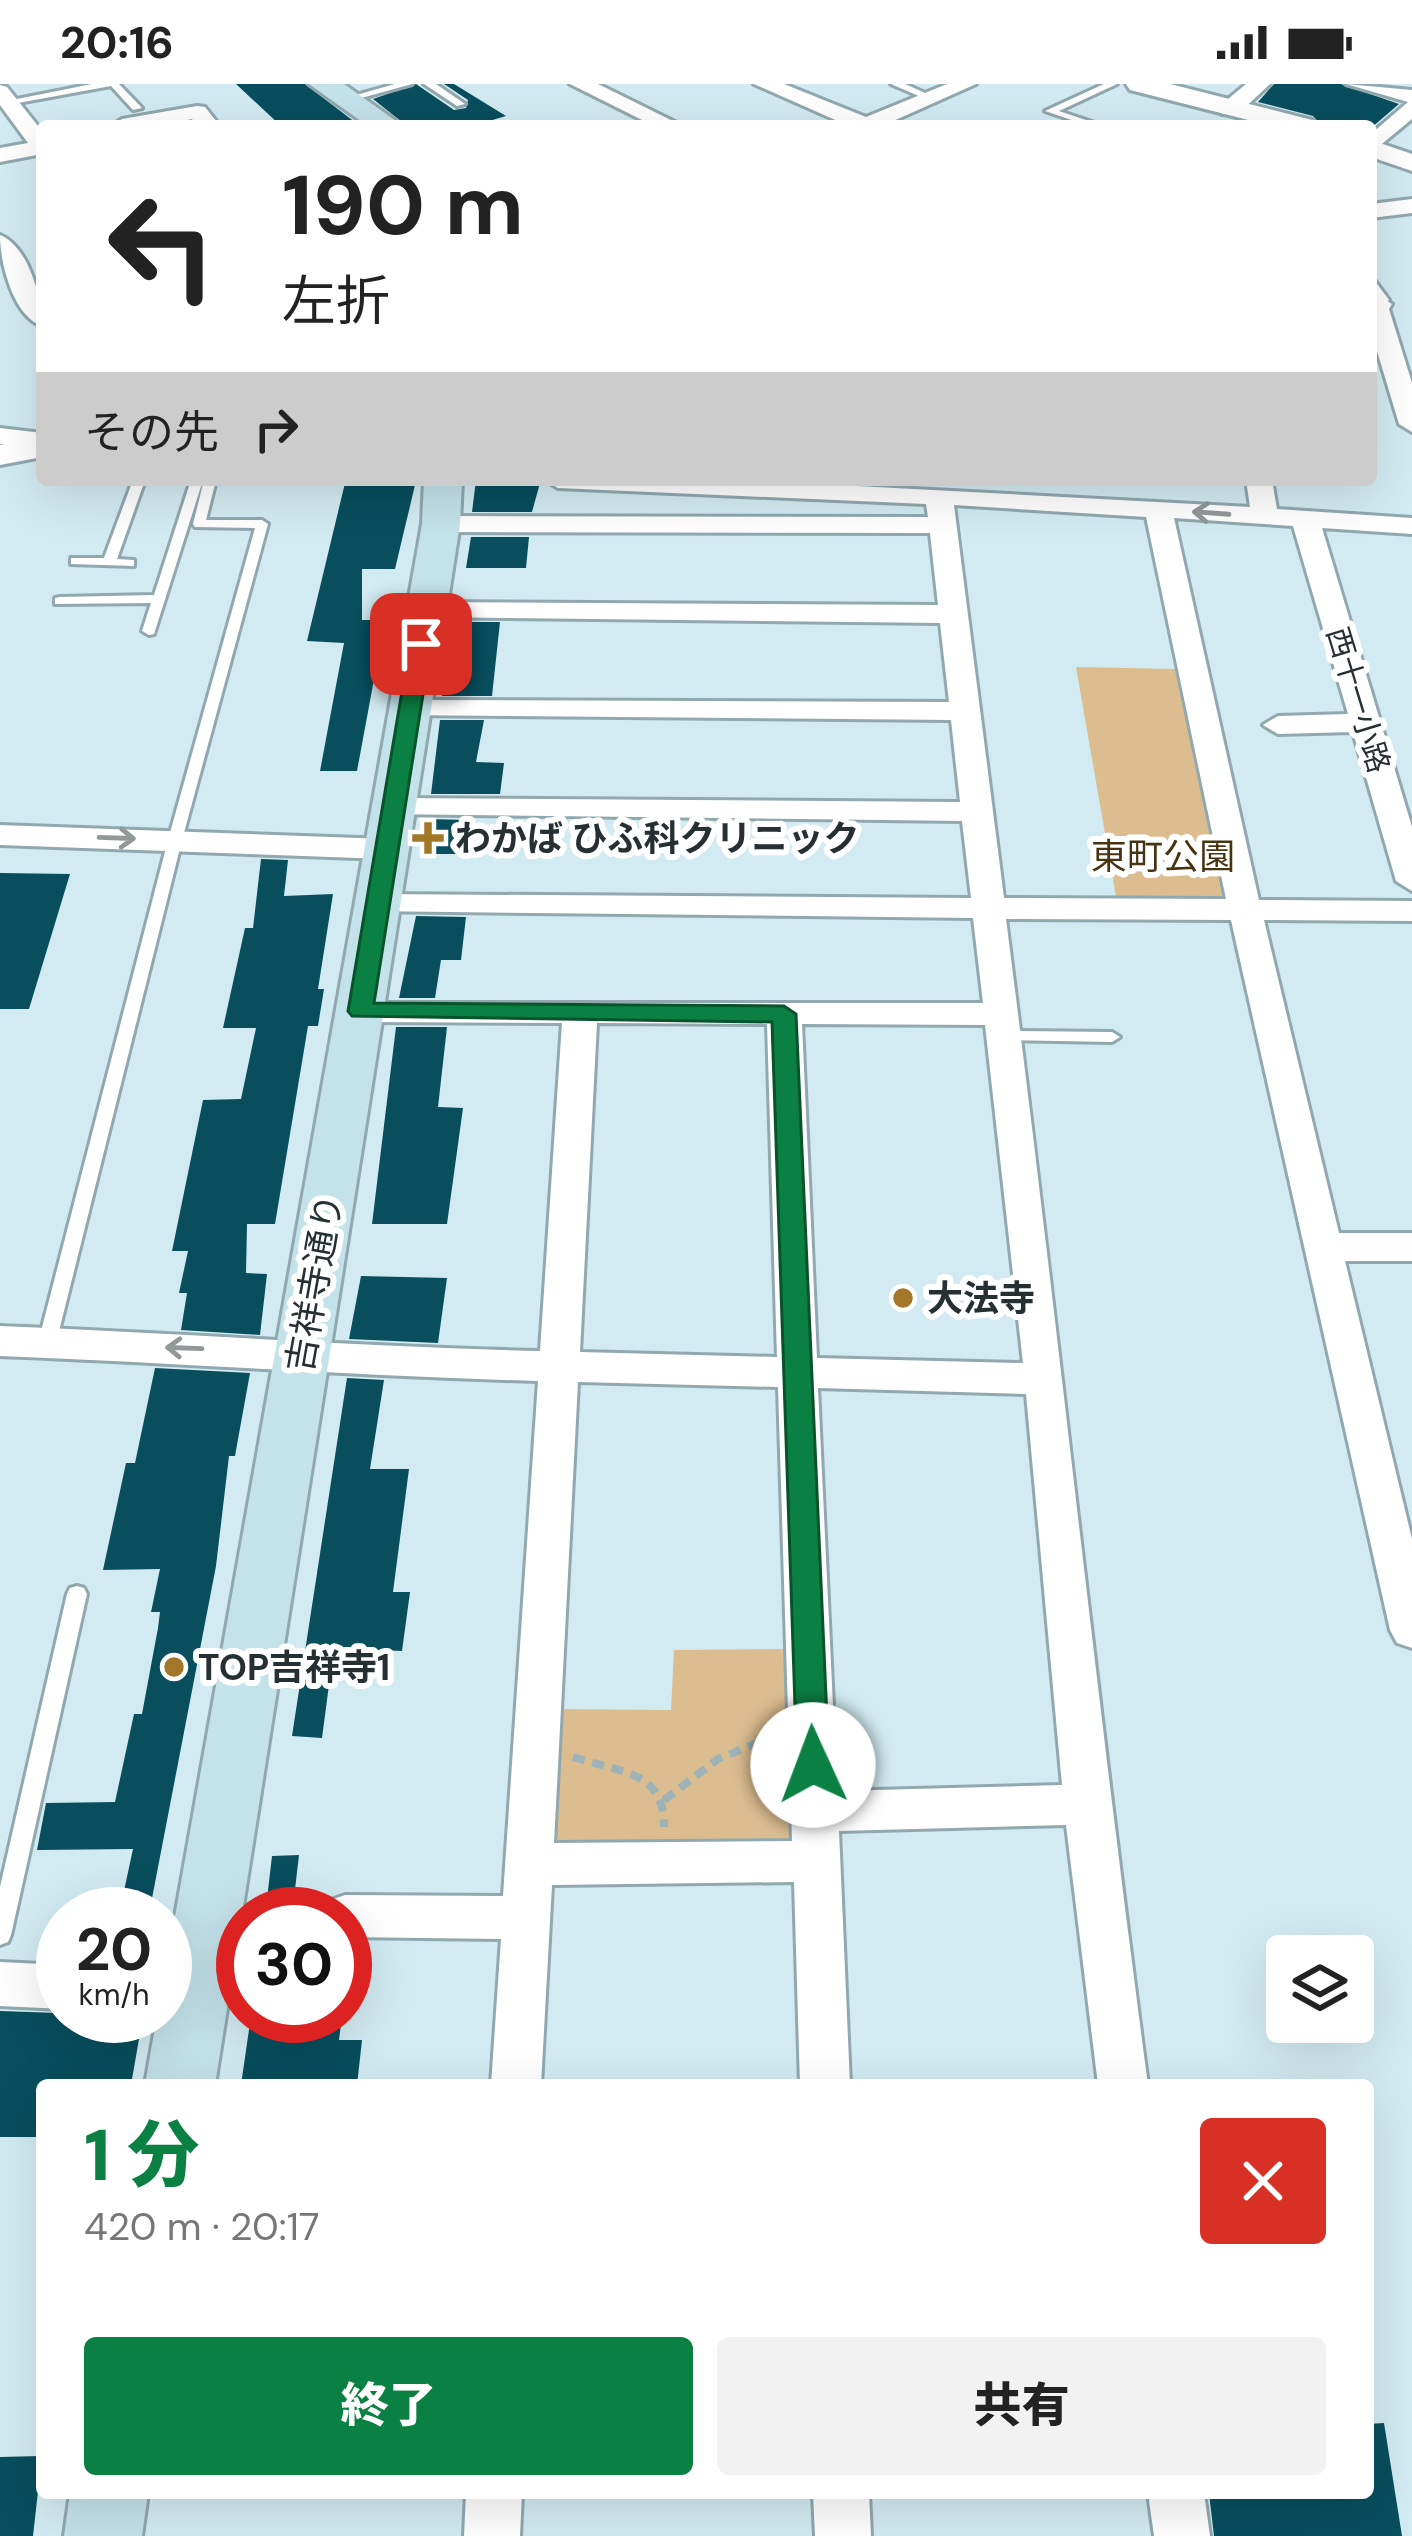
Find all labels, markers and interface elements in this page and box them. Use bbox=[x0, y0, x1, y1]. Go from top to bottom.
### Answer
text: 20:16 bbox=[60, 13, 174, 72]
text: 190 m bbox=[282, 151, 524, 260]
icon: left bbox=[84, 168, 240, 324]
text: 左折 bbox=[282, 266, 390, 337]
icon: right bbox=[243, 396, 309, 462]
text: その先 bbox=[84, 403, 219, 462]
one-way arrow bbox=[1192, 501, 1231, 524]
pin bbox=[370, 593, 472, 695]
icon: arrive bbox=[388, 611, 454, 677]
street label: 西十一小路 bbox=[1318, 622, 1399, 777]
place label: わかば ひふ科クリニック bbox=[455, 815, 859, 862]
marker: わかば ひふ科クリニック bbox=[412, 822, 444, 854]
one-way arrow bbox=[97, 827, 136, 850]
park label: 東町公園 bbox=[1091, 833, 1235, 880]
street label: 吉祥寺通り bbox=[276, 1190, 353, 1376]
place label: 大法寺 bbox=[927, 1275, 1035, 1322]
marker: 大法寺 bbox=[890, 1285, 916, 1311]
one-way arrow bbox=[165, 1336, 204, 1359]
place label: TOP吉祥寺1 bbox=[198, 1644, 390, 1691]
marker: TOP吉祥寺1 bbox=[161, 1654, 187, 1680]
position arrow bbox=[750, 1702, 876, 1828]
speed limit sign: 30 bbox=[216, 1887, 372, 2043]
text: 20 bbox=[76, 1910, 152, 1989]
map controls bbox=[1266, 1935, 1374, 2043]
button: layers bbox=[1266, 1935, 1374, 2043]
text: km/h bbox=[79, 1975, 149, 2014]
text: 1 分 bbox=[84, 2109, 199, 2202]
button: close bbox=[1200, 2118, 1326, 2244]
text: 420 m · 20:17 bbox=[84, 2201, 320, 2252]
button: 終了 bbox=[84, 2337, 693, 2475]
button: 共有 bbox=[717, 2337, 1326, 2475]

